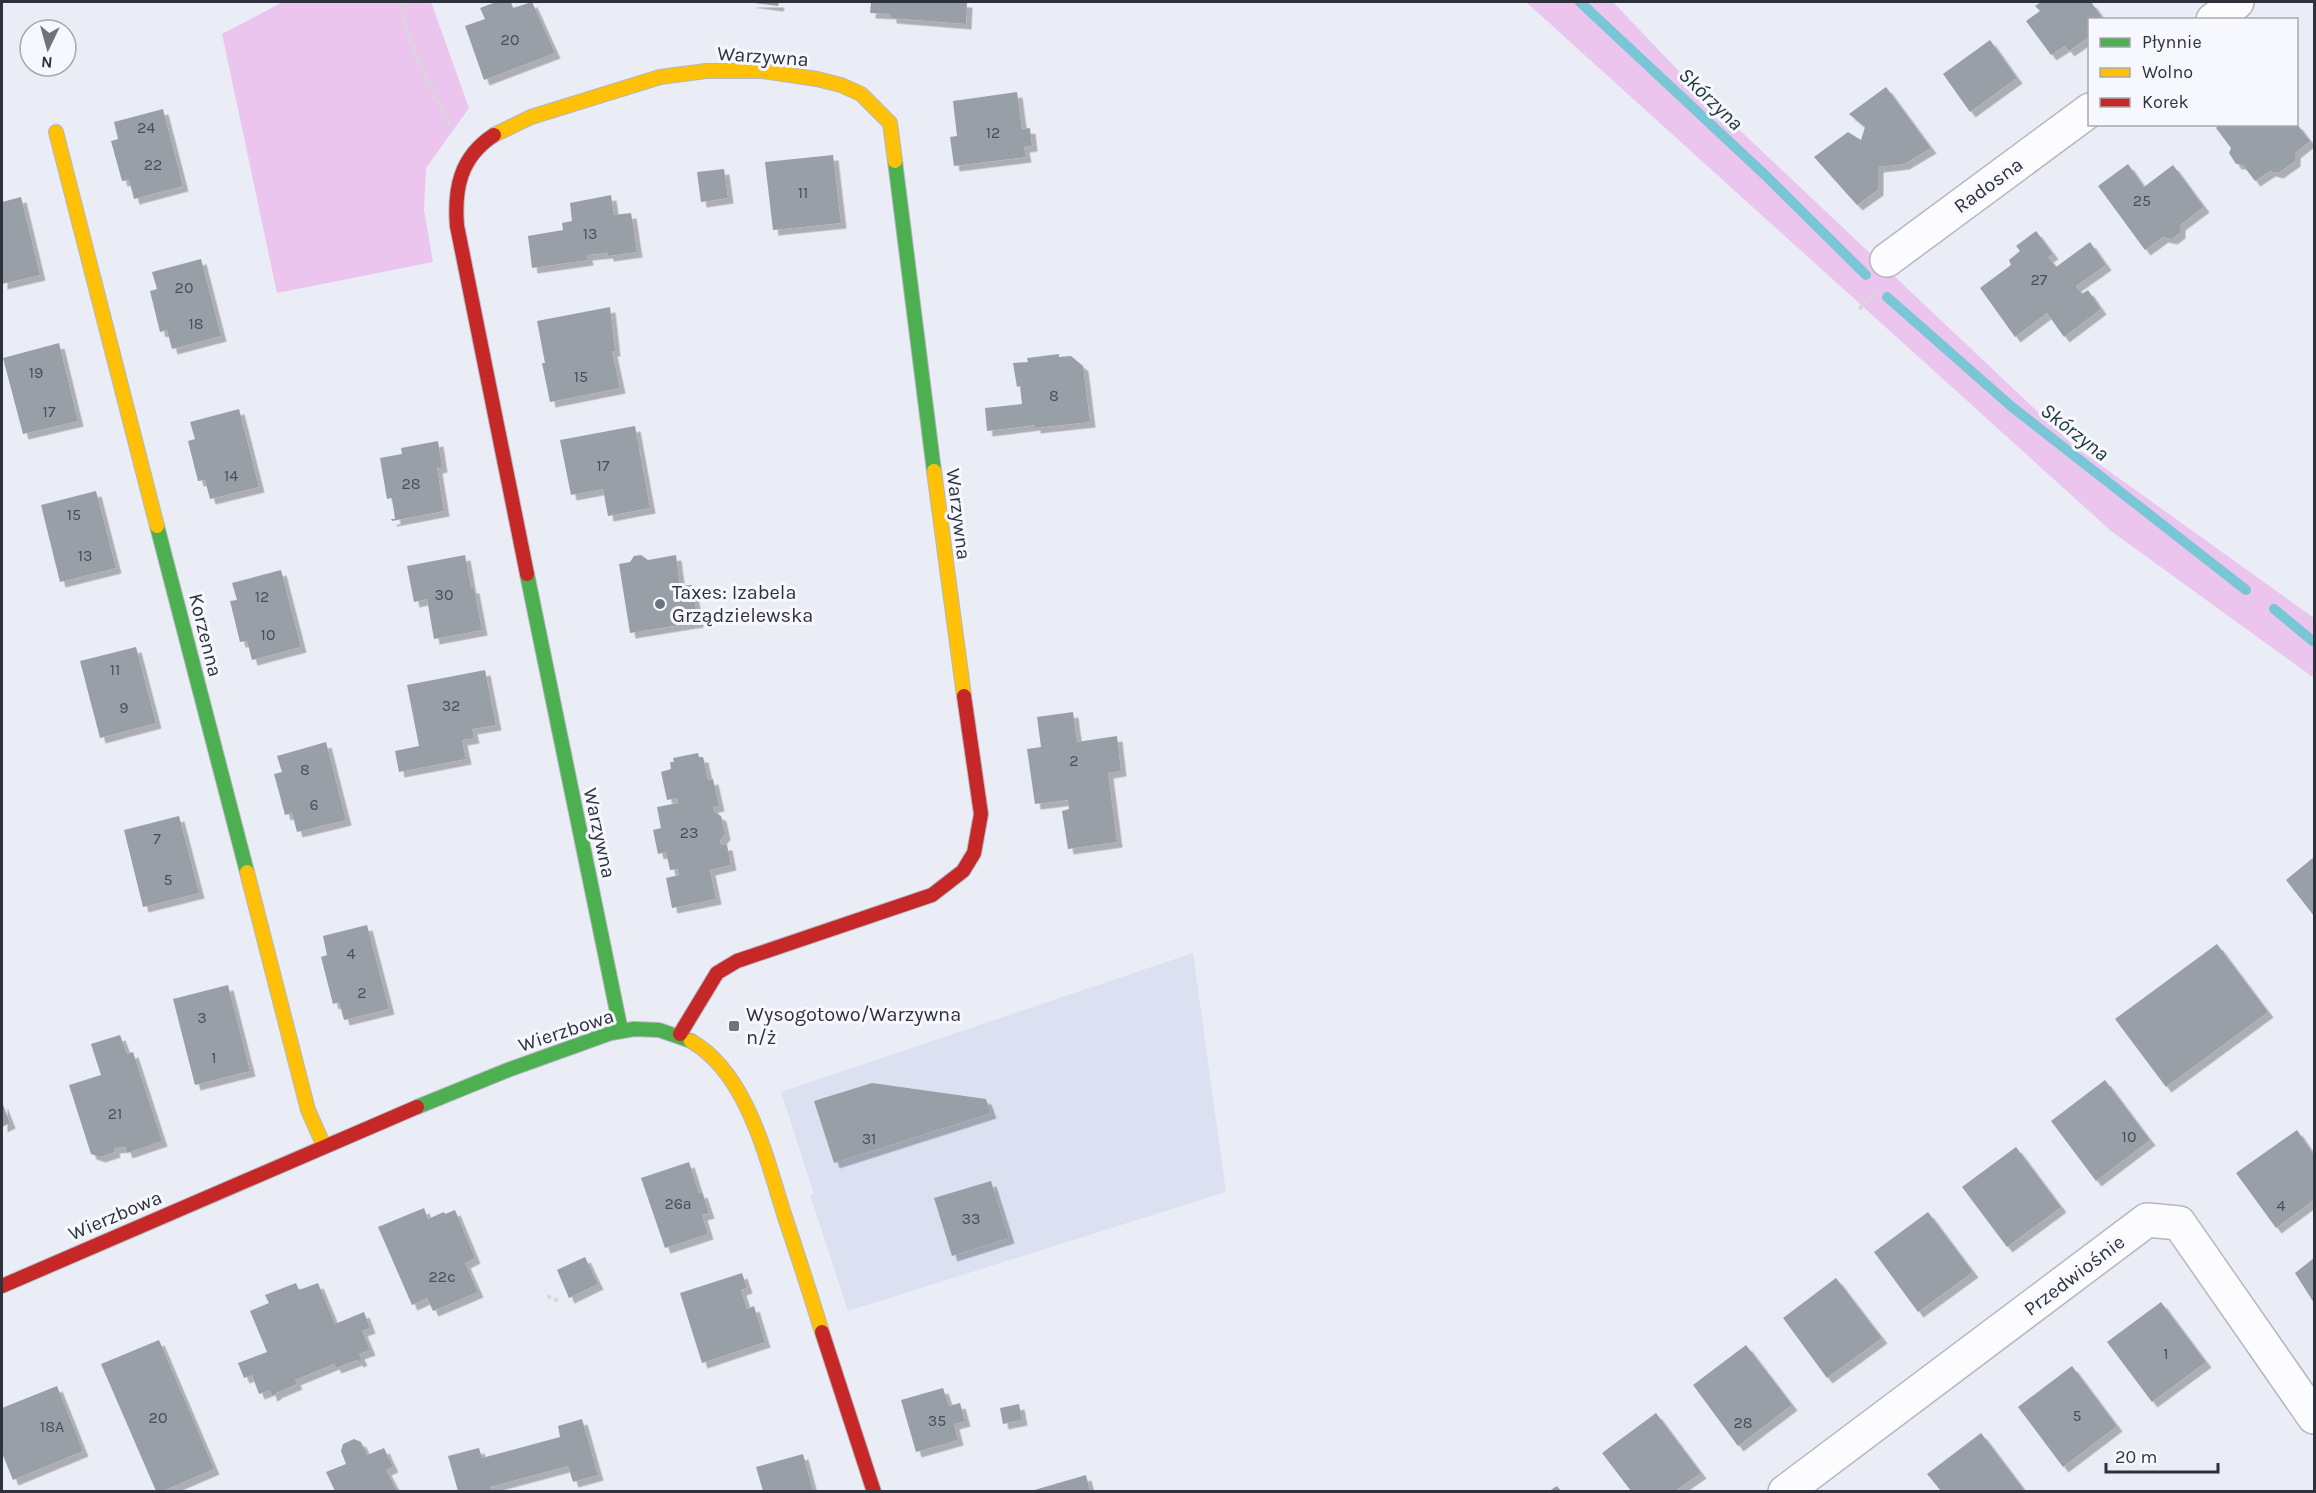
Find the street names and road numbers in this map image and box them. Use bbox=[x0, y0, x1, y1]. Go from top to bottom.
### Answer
street label: Warzywna bbox=[716, 42, 810, 71]
street label: Radosna bbox=[1949, 153, 2027, 218]
street label: Warzywna bbox=[941, 467, 976, 561]
street label: Korzenna bbox=[184, 591, 227, 679]
street label: Warzywna bbox=[579, 786, 620, 880]
street label: Wierzbowa bbox=[515, 1004, 617, 1057]
street label: Wierzbowa bbox=[65, 1186, 165, 1245]
street label: Przedwiośnie bbox=[2019, 1230, 2129, 1321]

